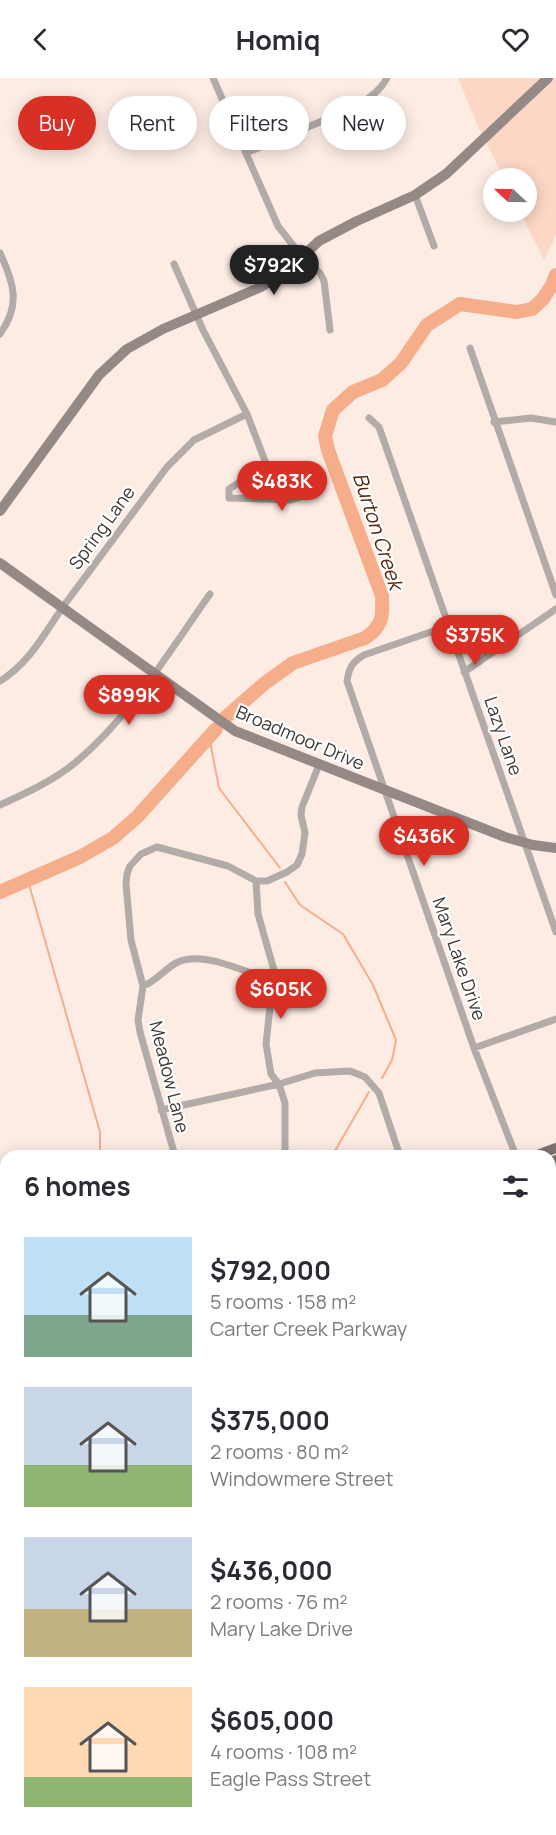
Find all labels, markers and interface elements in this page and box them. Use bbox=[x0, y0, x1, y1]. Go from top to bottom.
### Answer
text: Homiq bbox=[236, 21, 320, 58]
icon: back bbox=[24, 23, 57, 56]
icon: heart bbox=[499, 23, 532, 56]
chip: Buy bbox=[18, 96, 96, 150]
chip: Rent bbox=[108, 96, 197, 150]
chip: Filters bbox=[209, 96, 309, 150]
chip: New bbox=[321, 96, 406, 150]
north arrow bbox=[483, 168, 537, 222]
map controls bbox=[483, 168, 537, 222]
pin: $792K bbox=[232, 245, 316, 296]
text: $792K bbox=[244, 251, 304, 278]
pin: $483K bbox=[240, 461, 324, 512]
text: $483K bbox=[251, 467, 313, 494]
water label: Burton Creek bbox=[347, 469, 411, 596]
street label: Spring Lane bbox=[63, 481, 140, 574]
pin: $375K bbox=[433, 615, 517, 666]
text: $375K bbox=[445, 621, 505, 648]
pin: $899K bbox=[87, 675, 171, 726]
text: $899K bbox=[98, 681, 160, 708]
street label: Lazy Lane bbox=[479, 693, 529, 778]
street label: Broadmoor Drive bbox=[232, 699, 368, 775]
pin: $436K bbox=[382, 816, 466, 867]
text: $436K bbox=[393, 822, 455, 849]
street label: Mary Lake Drive bbox=[428, 894, 492, 1023]
pin: $605K bbox=[239, 969, 323, 1020]
text: $605K bbox=[250, 975, 312, 1002]
street label: Meadow Lane bbox=[145, 1018, 195, 1135]
text: 6 homes bbox=[24, 1168, 131, 1204]
icon: filters bbox=[499, 1170, 532, 1203]
text: $792,000 bbox=[210, 1252, 331, 1288]
icon: home bbox=[72, 1261, 144, 1333]
text: 5 rooms · 158 m² bbox=[210, 1288, 356, 1315]
text: Carter Creek Parkway bbox=[210, 1315, 407, 1342]
text: $375,000 bbox=[210, 1402, 330, 1438]
icon: home bbox=[72, 1411, 144, 1483]
text: 2 rooms · 80 m² bbox=[210, 1438, 349, 1465]
text: Windowmere Street bbox=[210, 1465, 393, 1492]
text: $436,000 bbox=[210, 1552, 333, 1588]
icon: home bbox=[72, 1561, 144, 1633]
text: 2 rooms · 76 m² bbox=[210, 1588, 347, 1615]
text: Mary Lake Drive bbox=[210, 1615, 353, 1642]
text: $605,000 bbox=[210, 1702, 334, 1738]
icon: home bbox=[72, 1711, 144, 1783]
text: 4 rooms · 108 m² bbox=[210, 1738, 357, 1765]
text: Eagle Pass Street bbox=[210, 1765, 371, 1792]

